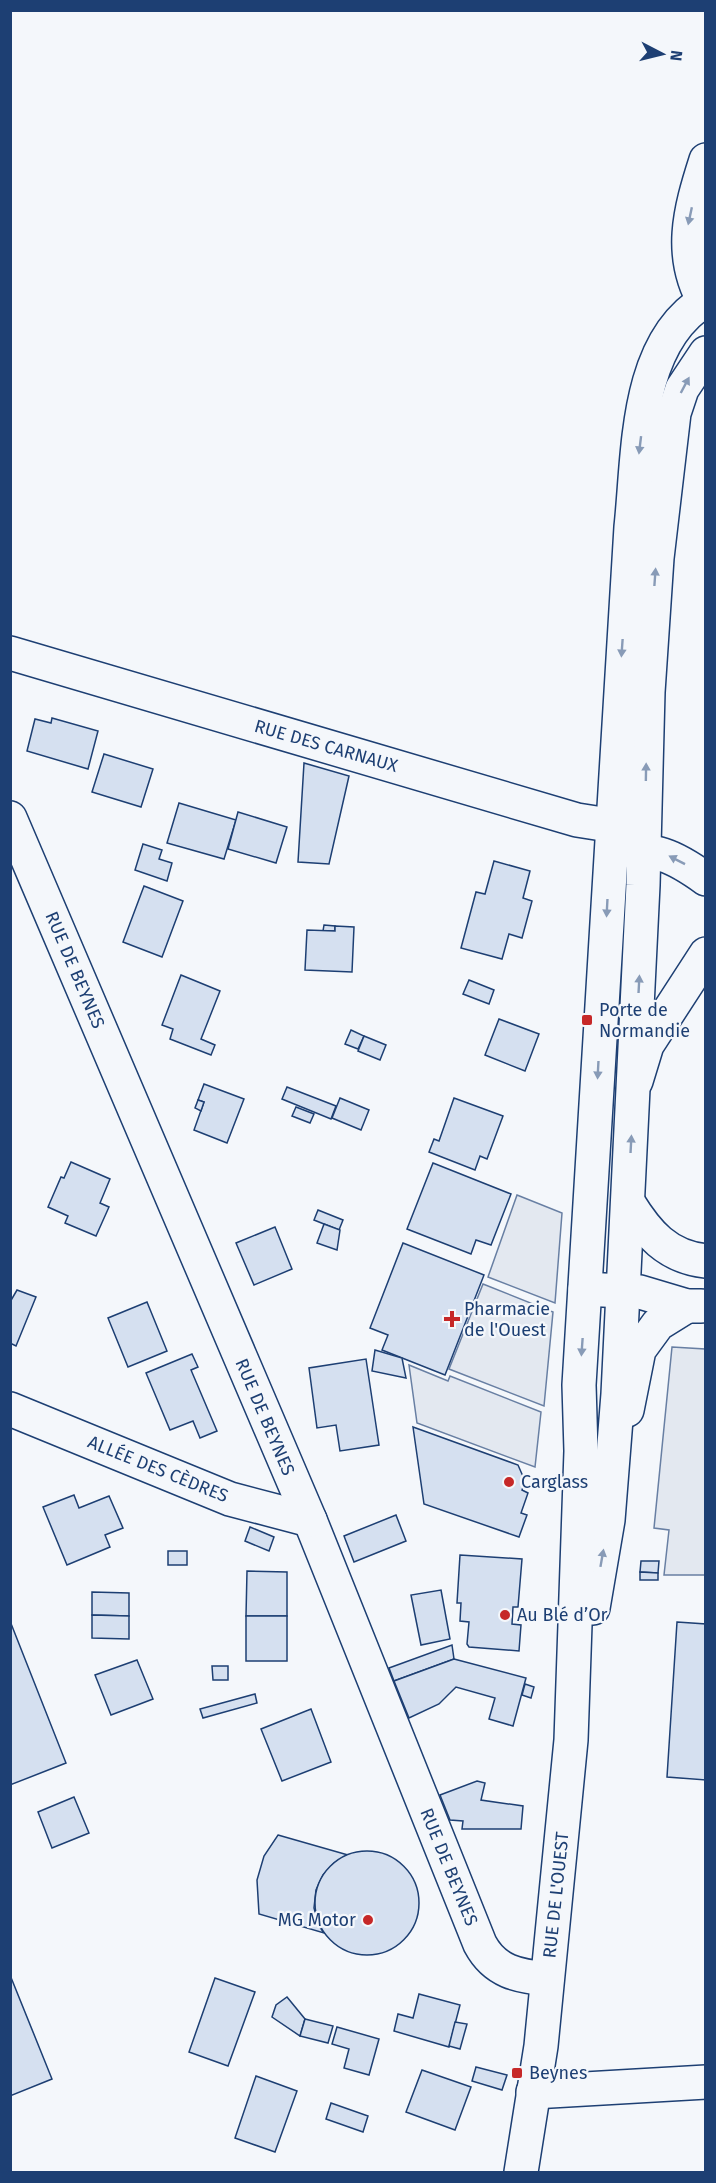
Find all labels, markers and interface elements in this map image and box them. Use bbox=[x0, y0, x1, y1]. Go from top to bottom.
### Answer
north arrow bbox=[632, 24, 692, 84]
text: N bbox=[666, 49, 686, 62]
one-way arrow bbox=[684, 207, 694, 226]
one-way arrow bbox=[680, 377, 690, 394]
one-way arrow bbox=[635, 435, 644, 454]
one-way arrow bbox=[651, 568, 660, 587]
one-way arrow bbox=[617, 639, 627, 658]
street label: RUE DES CARNAUX bbox=[252, 715, 400, 777]
one-way arrow bbox=[641, 762, 650, 781]
one-way arrow bbox=[668, 856, 685, 865]
one-way arrow bbox=[603, 898, 612, 917]
street label: RUE DE BEYNES bbox=[40, 908, 110, 1032]
one-way arrow bbox=[634, 975, 644, 994]
place label: Porte de Normandie bbox=[599, 999, 690, 1042]
marker: Porte de Normandie bbox=[580, 1013, 594, 1027]
one-way arrow bbox=[593, 1060, 603, 1079]
one-way arrow bbox=[627, 1134, 636, 1153]
place label: Pharmacie de l'Ouest bbox=[464, 1298, 550, 1341]
marker: Pharmacie de l'Ouest bbox=[445, 1312, 459, 1326]
one-way arrow bbox=[577, 1337, 587, 1356]
street label: RUE DE BEYNES bbox=[230, 1355, 300, 1479]
street label: ALLÉE DES CÈDRES bbox=[85, 1430, 232, 1507]
place label: Carglass bbox=[521, 1471, 588, 1493]
marker: Carglass bbox=[502, 1475, 516, 1489]
one-way arrow bbox=[598, 1549, 607, 1568]
place label: Au Blé d’Or bbox=[517, 1604, 608, 1626]
marker: Au Blé d’Or bbox=[498, 1608, 512, 1622]
street label: RUE DE BEYNES bbox=[415, 1805, 483, 1929]
street label: RUE DE L'OUEST bbox=[538, 1830, 574, 1959]
place label: MG Motor bbox=[278, 1909, 356, 1931]
marker: MG Motor bbox=[361, 1913, 375, 1927]
place label: Beynes bbox=[529, 2062, 587, 2084]
marker: Beynes bbox=[510, 2066, 524, 2080]

